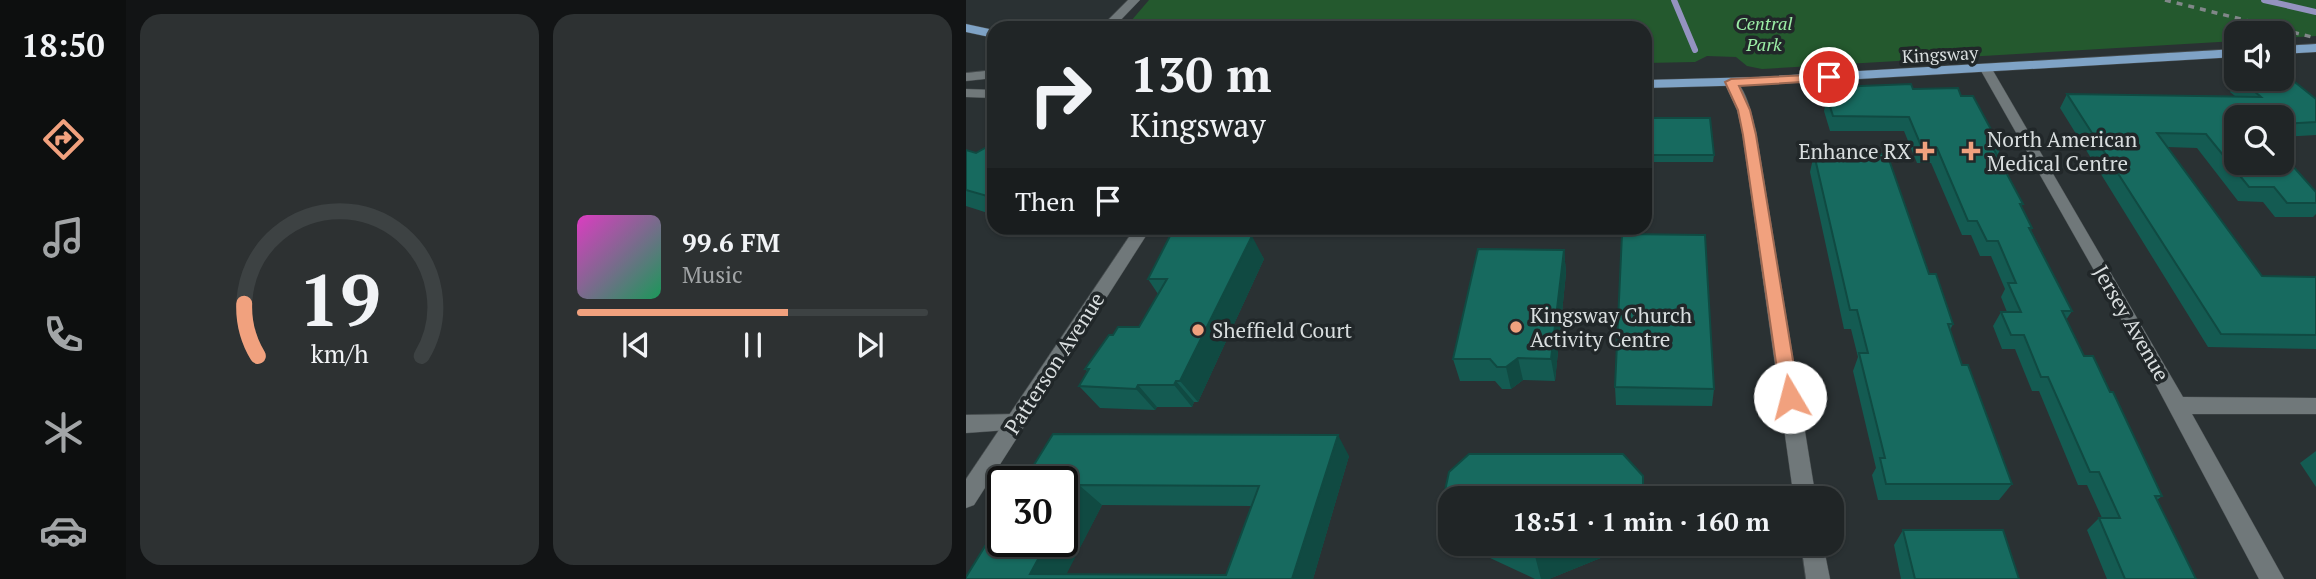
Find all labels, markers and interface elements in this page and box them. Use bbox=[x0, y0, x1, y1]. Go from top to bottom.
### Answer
park label: Central Park bbox=[1736, 11, 1792, 56]
map controls bbox=[2224, 21, 2294, 175]
button: sound bbox=[2224, 21, 2294, 91]
text: 18:50 bbox=[21, 24, 105, 66]
street label: Kingsway bbox=[1901, 40, 1980, 68]
text: 130 m bbox=[1130, 41, 1272, 106]
pin bbox=[1799, 47, 1859, 107]
icon: right bbox=[1015, 49, 1106, 140]
icon: arrive bbox=[1810, 58, 1848, 96]
text: Kingsway bbox=[1130, 104, 1266, 146]
button: search bbox=[2224, 105, 2294, 175]
icon: directions bbox=[39, 115, 88, 164]
place label: North American Medical Centre bbox=[1987, 125, 2138, 177]
place label: Enhance RX bbox=[1798, 137, 1911, 165]
marker: North American Medical Centre bbox=[1961, 141, 1981, 161]
marker: Enhance RX bbox=[1917, 143, 1933, 159]
icon: arrive bbox=[1089, 182, 1127, 220]
text: Then bbox=[1015, 184, 1075, 218]
icon: music bbox=[39, 213, 88, 262]
text: 99.6 FM bbox=[682, 225, 780, 259]
text: 19 bbox=[298, 250, 381, 347]
text: Music bbox=[682, 259, 743, 290]
street label: Jersey Avenue bbox=[2088, 260, 2176, 386]
street label: Patterson Avenue bbox=[998, 287, 1110, 439]
place label: Kingsway Church Activity Centre bbox=[1530, 301, 1692, 353]
icon: phone bbox=[39, 310, 88, 359]
place label: Sheffield Court bbox=[1212, 316, 1352, 344]
marker: Kingsway Church Activity Centre bbox=[1508, 319, 1524, 335]
marker: Sheffield Court bbox=[1190, 322, 1206, 338]
icon: previous bbox=[617, 326, 655, 364]
icon: pause bbox=[734, 326, 772, 364]
icon: next bbox=[851, 326, 889, 364]
text: km/h bbox=[311, 336, 369, 369]
position arrow bbox=[1753, 360, 1827, 434]
icon: climate bbox=[39, 408, 88, 457]
speed limit sign: 30 bbox=[987, 466, 1078, 557]
text: 18:51 · 1 min · 160 m bbox=[1512, 504, 1770, 538]
icon: car bbox=[39, 506, 88, 555]

